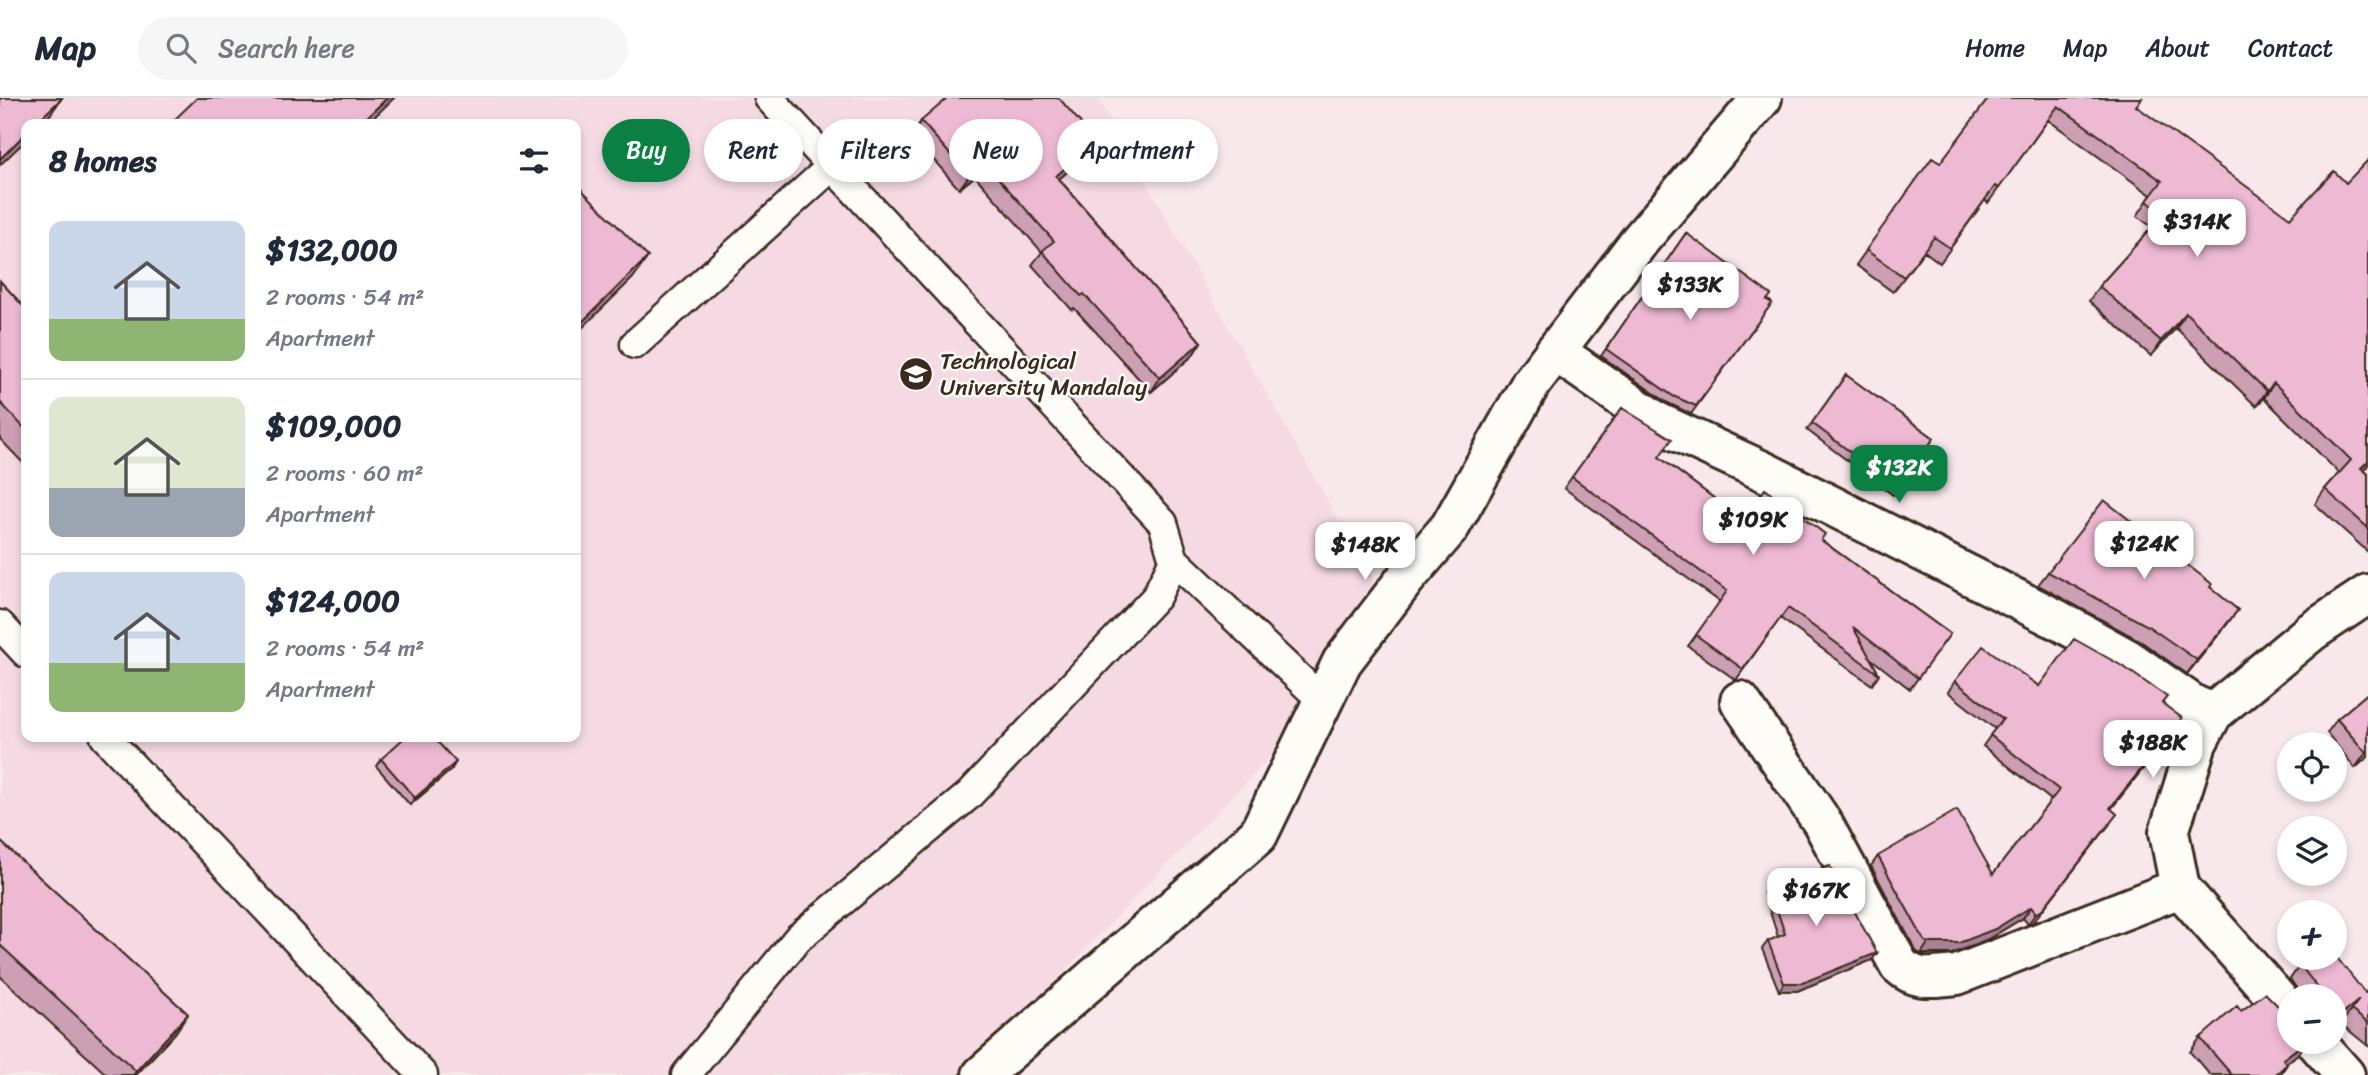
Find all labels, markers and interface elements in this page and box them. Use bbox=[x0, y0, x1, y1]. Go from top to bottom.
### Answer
search box bbox=[138, 17, 628, 80]
text: Map bbox=[35, 19, 96, 77]
text: Search here bbox=[218, 25, 355, 71]
text: Home bbox=[1965, 27, 2025, 69]
text: Map bbox=[2063, 27, 2107, 69]
text: About bbox=[2145, 27, 2210, 69]
text: Contact bbox=[2248, 27, 2333, 69]
icon: search bbox=[162, 29, 200, 67]
chip: Buy bbox=[602, 119, 690, 182]
chip: Rent bbox=[704, 119, 803, 182]
chip: Filters bbox=[817, 119, 935, 182]
chip: New bbox=[949, 119, 1043, 182]
chip: Apartment bbox=[1057, 119, 1218, 182]
text: 8 homes bbox=[49, 134, 157, 188]
icon: filters bbox=[515, 142, 553, 180]
pin: $314K bbox=[2148, 200, 2246, 259]
text: $314K bbox=[2164, 201, 2230, 242]
text: $132,000 bbox=[266, 223, 398, 277]
icon: home bbox=[105, 249, 189, 333]
pin: $133K bbox=[1641, 262, 1739, 322]
text: $133K bbox=[1658, 264, 1722, 305]
text: 2 rooms · 54 m² bbox=[266, 277, 424, 318]
text: Apartment bbox=[266, 318, 375, 359]
place label: Technological University Mandalay bbox=[940, 341, 1147, 408]
school or university icon: Technological University Mandalay bbox=[897, 355, 935, 393]
text: $109,000 bbox=[266, 399, 401, 453]
icon: home bbox=[105, 425, 189, 509]
pin: $132K bbox=[1850, 446, 1948, 505]
text: $132K bbox=[1866, 447, 1932, 488]
text: 2 rooms · 60 m² bbox=[266, 453, 424, 494]
text: Apartment bbox=[266, 494, 375, 535]
pin: $109K bbox=[1704, 498, 1802, 557]
text: $109K bbox=[1719, 499, 1787, 540]
pin: $148K bbox=[1316, 522, 1414, 582]
pin: $124K bbox=[2095, 522, 2193, 581]
text: $124K bbox=[2111, 523, 2177, 564]
text: $148K bbox=[1331, 524, 1399, 565]
text: $124,000 bbox=[266, 574, 400, 628]
icon: home bbox=[105, 600, 189, 684]
text: 2 rooms · 54 m² bbox=[266, 628, 424, 669]
text: Apartment bbox=[266, 669, 375, 710]
pin: $188K bbox=[2104, 720, 2202, 780]
text: $188K bbox=[2119, 722, 2187, 763]
map controls bbox=[2277, 732, 2347, 1054]
button: locate bbox=[2277, 732, 2347, 802]
button: layers bbox=[2277, 816, 2347, 886]
pin: $167K bbox=[1767, 868, 1865, 928]
text: $167K bbox=[1783, 870, 1849, 911]
button: + bbox=[2277, 900, 2347, 970]
button: − bbox=[2277, 984, 2347, 1054]

